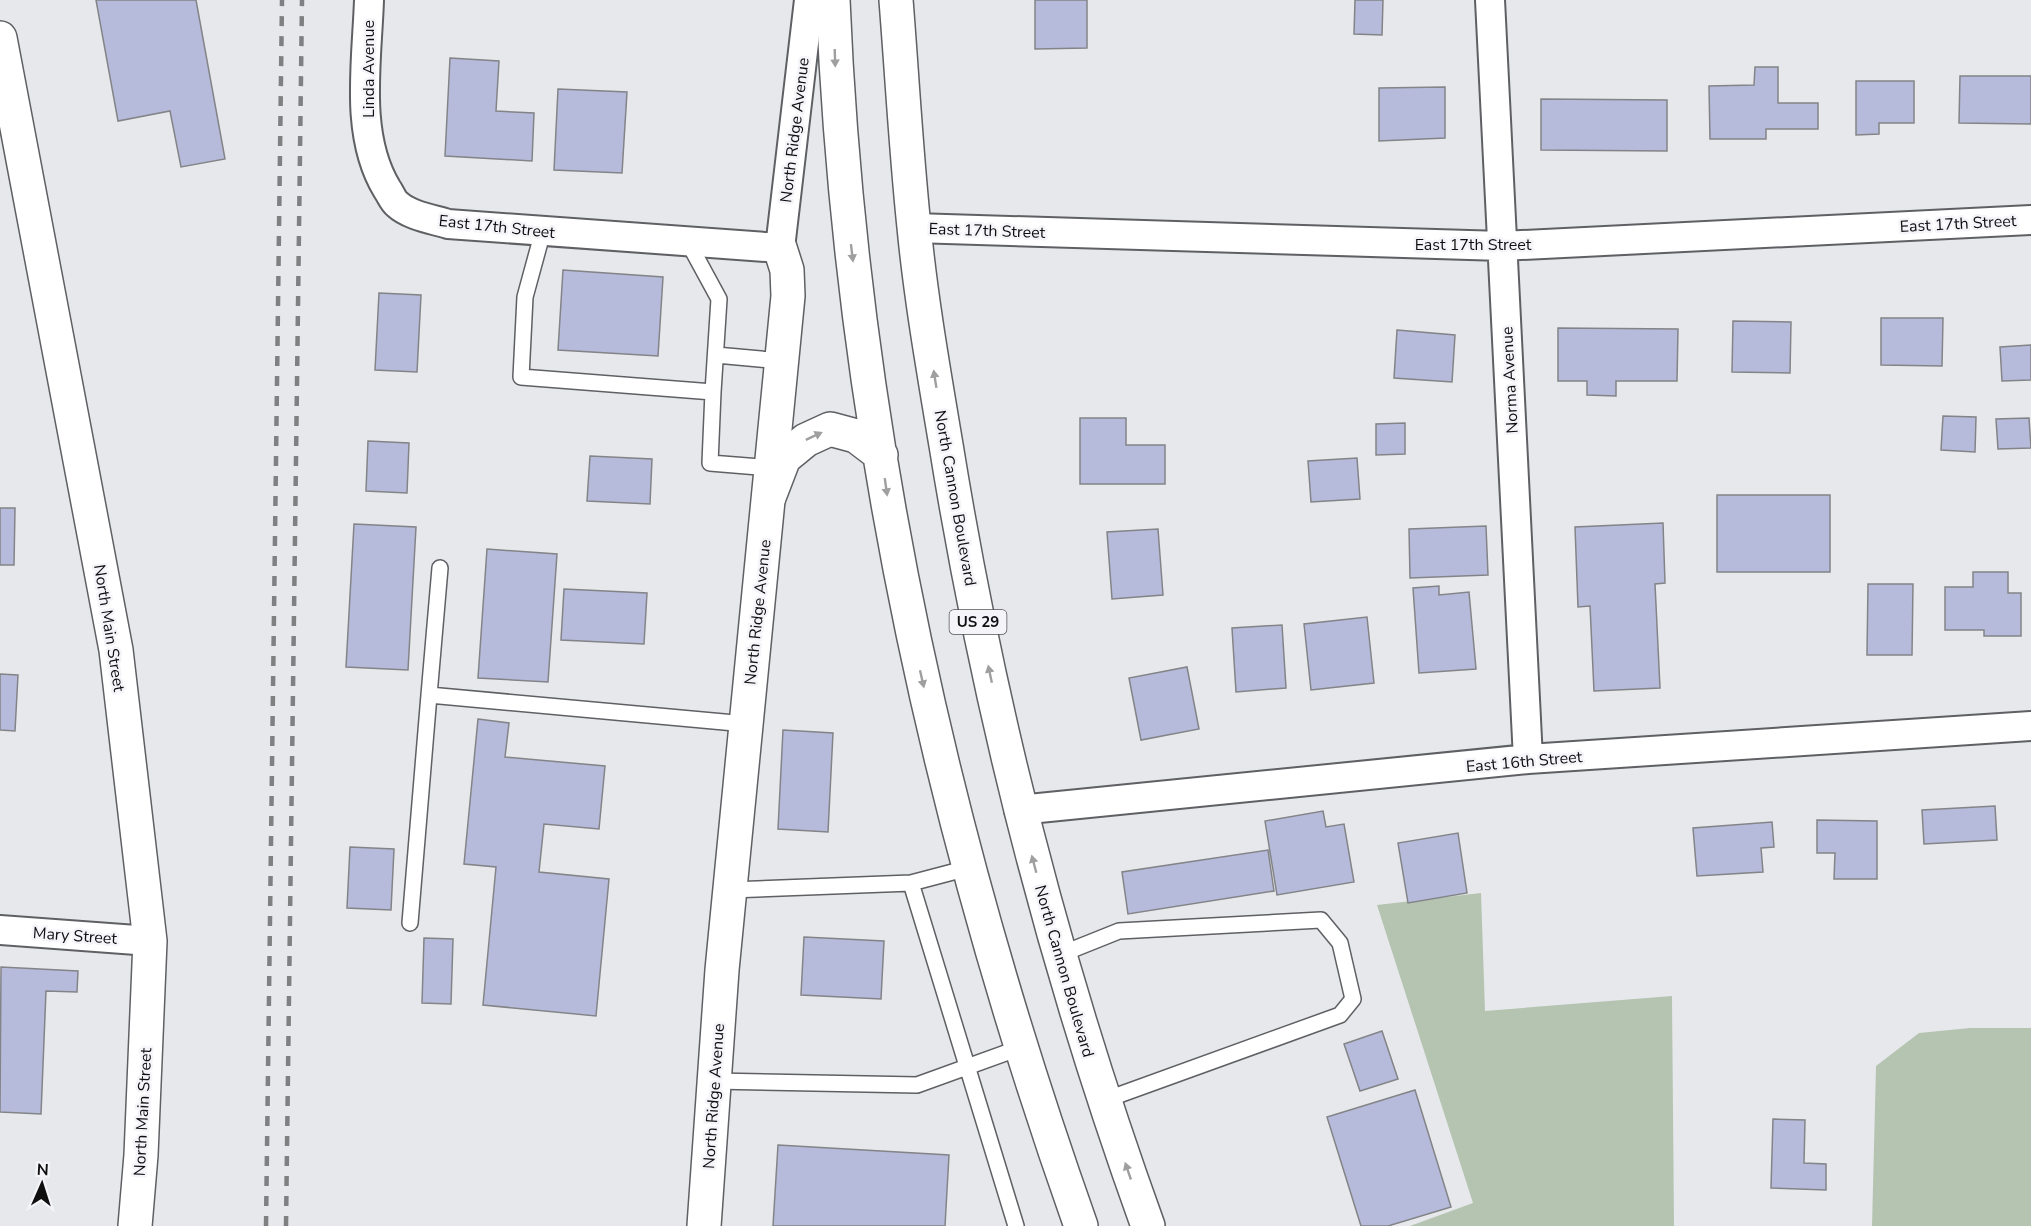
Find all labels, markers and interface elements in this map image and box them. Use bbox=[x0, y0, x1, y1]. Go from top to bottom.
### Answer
street label: Linda Avenue bbox=[358, 20, 380, 118]
one-way arrow bbox=[831, 49, 840, 68]
street label: North Ridge Avenue bbox=[775, 56, 815, 204]
street label: East 17th Street bbox=[438, 210, 556, 244]
street label: East 17th Street bbox=[1899, 210, 2017, 238]
street label: East 17th Street bbox=[928, 218, 1046, 244]
street label: East 17th Street bbox=[1415, 234, 1532, 256]
one-way arrow bbox=[848, 243, 857, 262]
street label: Norma Avenue bbox=[1496, 326, 1524, 434]
one-way arrow bbox=[930, 370, 939, 389]
street label: North Cannon Boulevard bbox=[929, 409, 981, 588]
one-way arrow bbox=[806, 432, 823, 441]
one-way arrow bbox=[882, 478, 891, 497]
street label: North Ridge Avenue bbox=[739, 538, 777, 686]
street label: North Main Street bbox=[88, 563, 130, 694]
road number: US 29 bbox=[950, 610, 1006, 634]
one-way arrow bbox=[984, 665, 994, 684]
one-way arrow bbox=[918, 670, 927, 689]
street label: East 16th Street bbox=[1465, 746, 1584, 778]
one-way arrow bbox=[1029, 855, 1038, 873]
street label: North Cannon Boulevard bbox=[1029, 883, 1099, 1060]
street label: Mary Street bbox=[32, 922, 118, 950]
street label: North Ridge Avenue bbox=[698, 1023, 730, 1170]
street label: North Main Street bbox=[129, 1047, 157, 1177]
north arrow bbox=[12, 1154, 72, 1214]
text: N bbox=[36, 1159, 49, 1181]
one-way arrow bbox=[1123, 1162, 1133, 1180]

